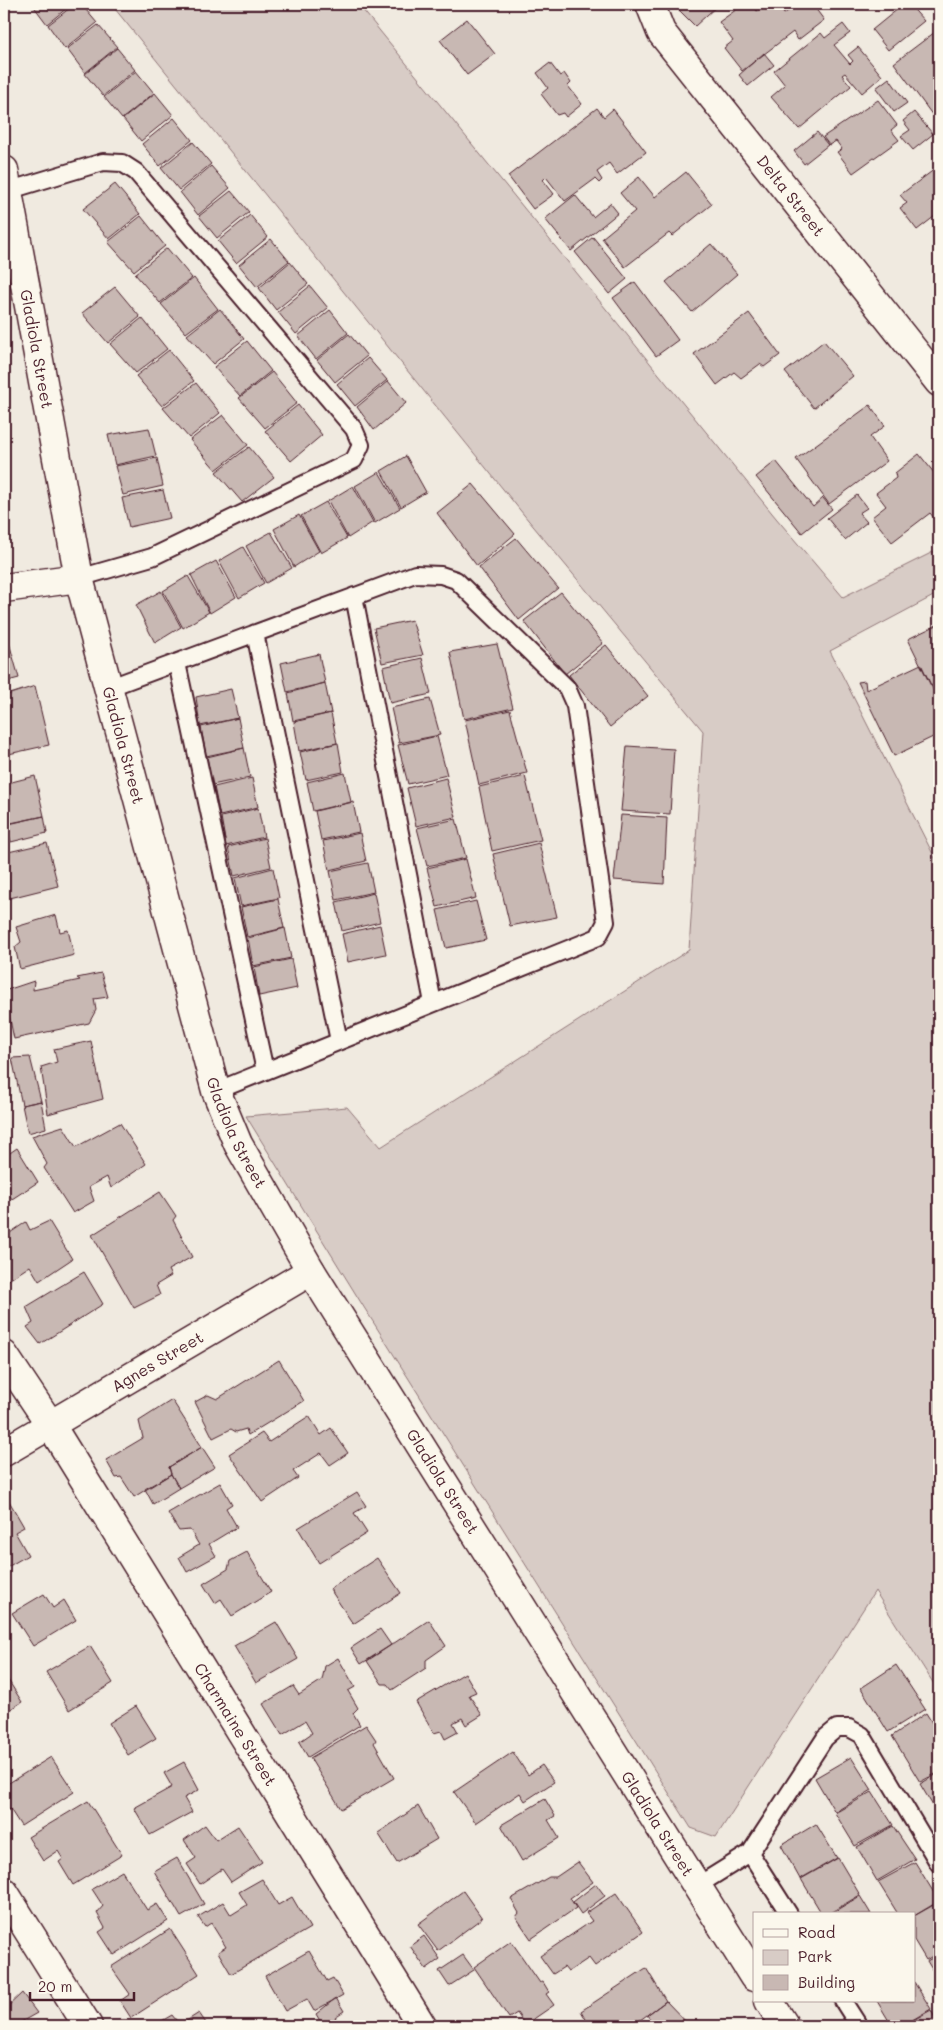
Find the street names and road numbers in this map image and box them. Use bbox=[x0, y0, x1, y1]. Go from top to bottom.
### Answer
street label: Delta Street bbox=[753, 150, 830, 240]
street label: Gladiola Street bbox=[16, 288, 59, 410]
street label: Gladiola Street bbox=[98, 684, 150, 806]
street label: Gladiola Street bbox=[203, 1075, 272, 1192]
street label: Agnes Street bbox=[107, 1326, 207, 1396]
street label: Gladiola Street bbox=[402, 1424, 484, 1538]
street label: Charmaine Street bbox=[190, 1659, 282, 1790]
street label: Gladiola Street bbox=[617, 1767, 699, 1880]

